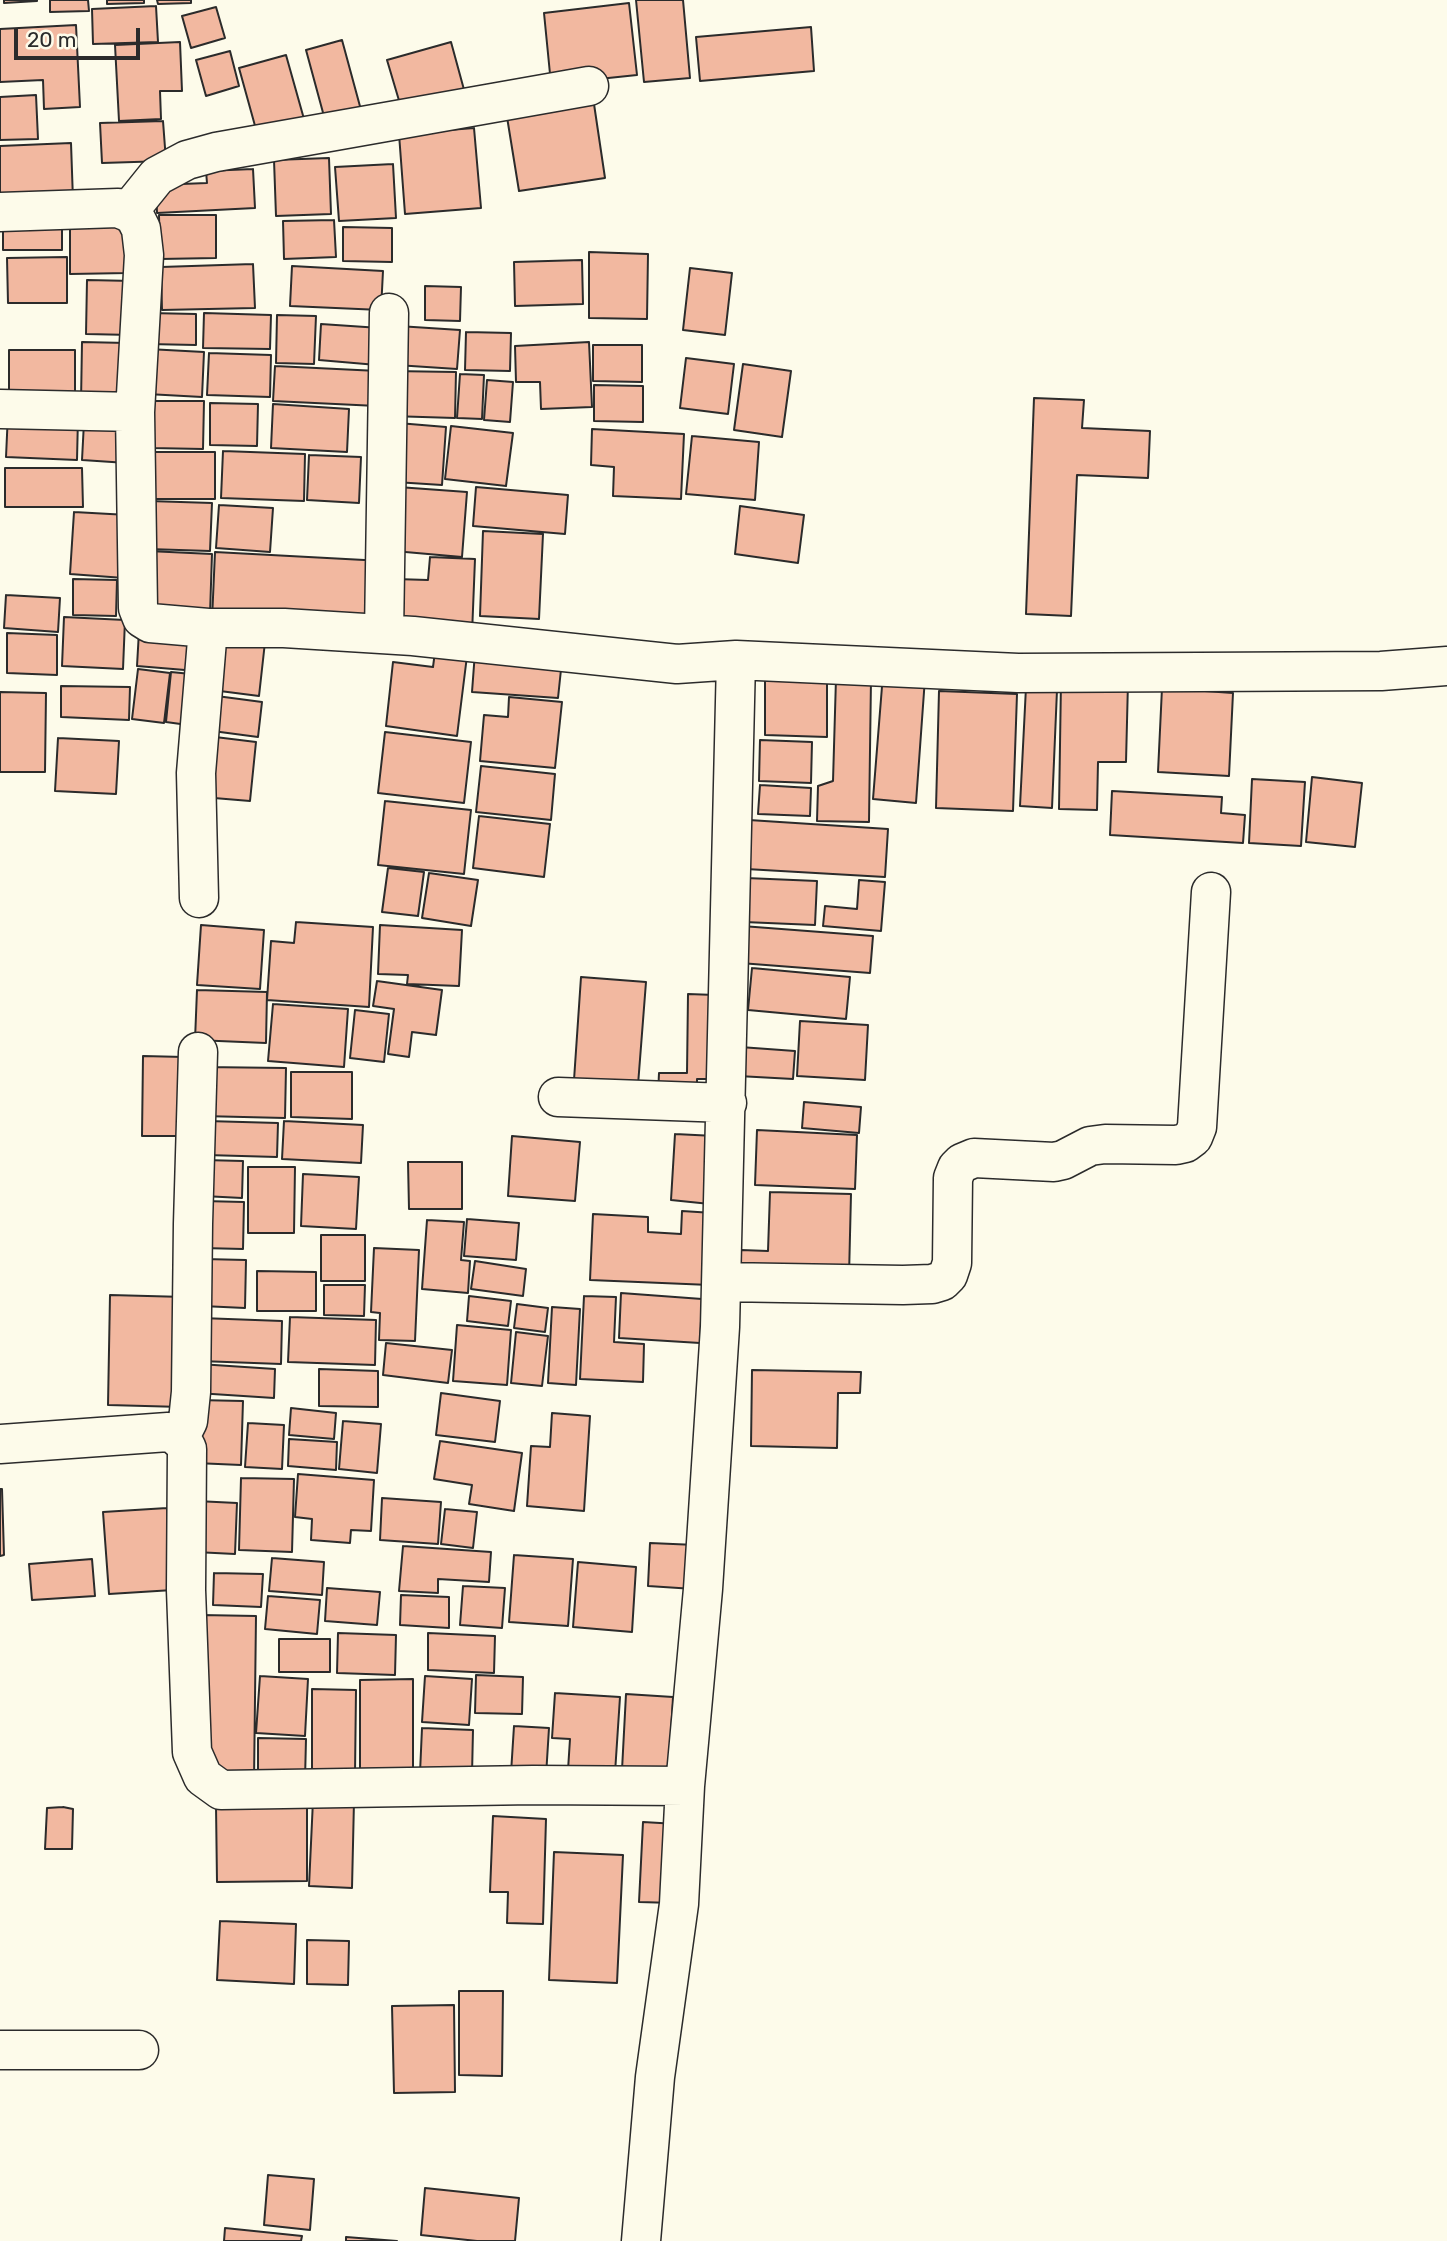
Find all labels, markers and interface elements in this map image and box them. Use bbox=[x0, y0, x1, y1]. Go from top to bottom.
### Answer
scale bar bbox=[18, 14, 144, 58]
text: 20 m bbox=[27, 27, 76, 52]

